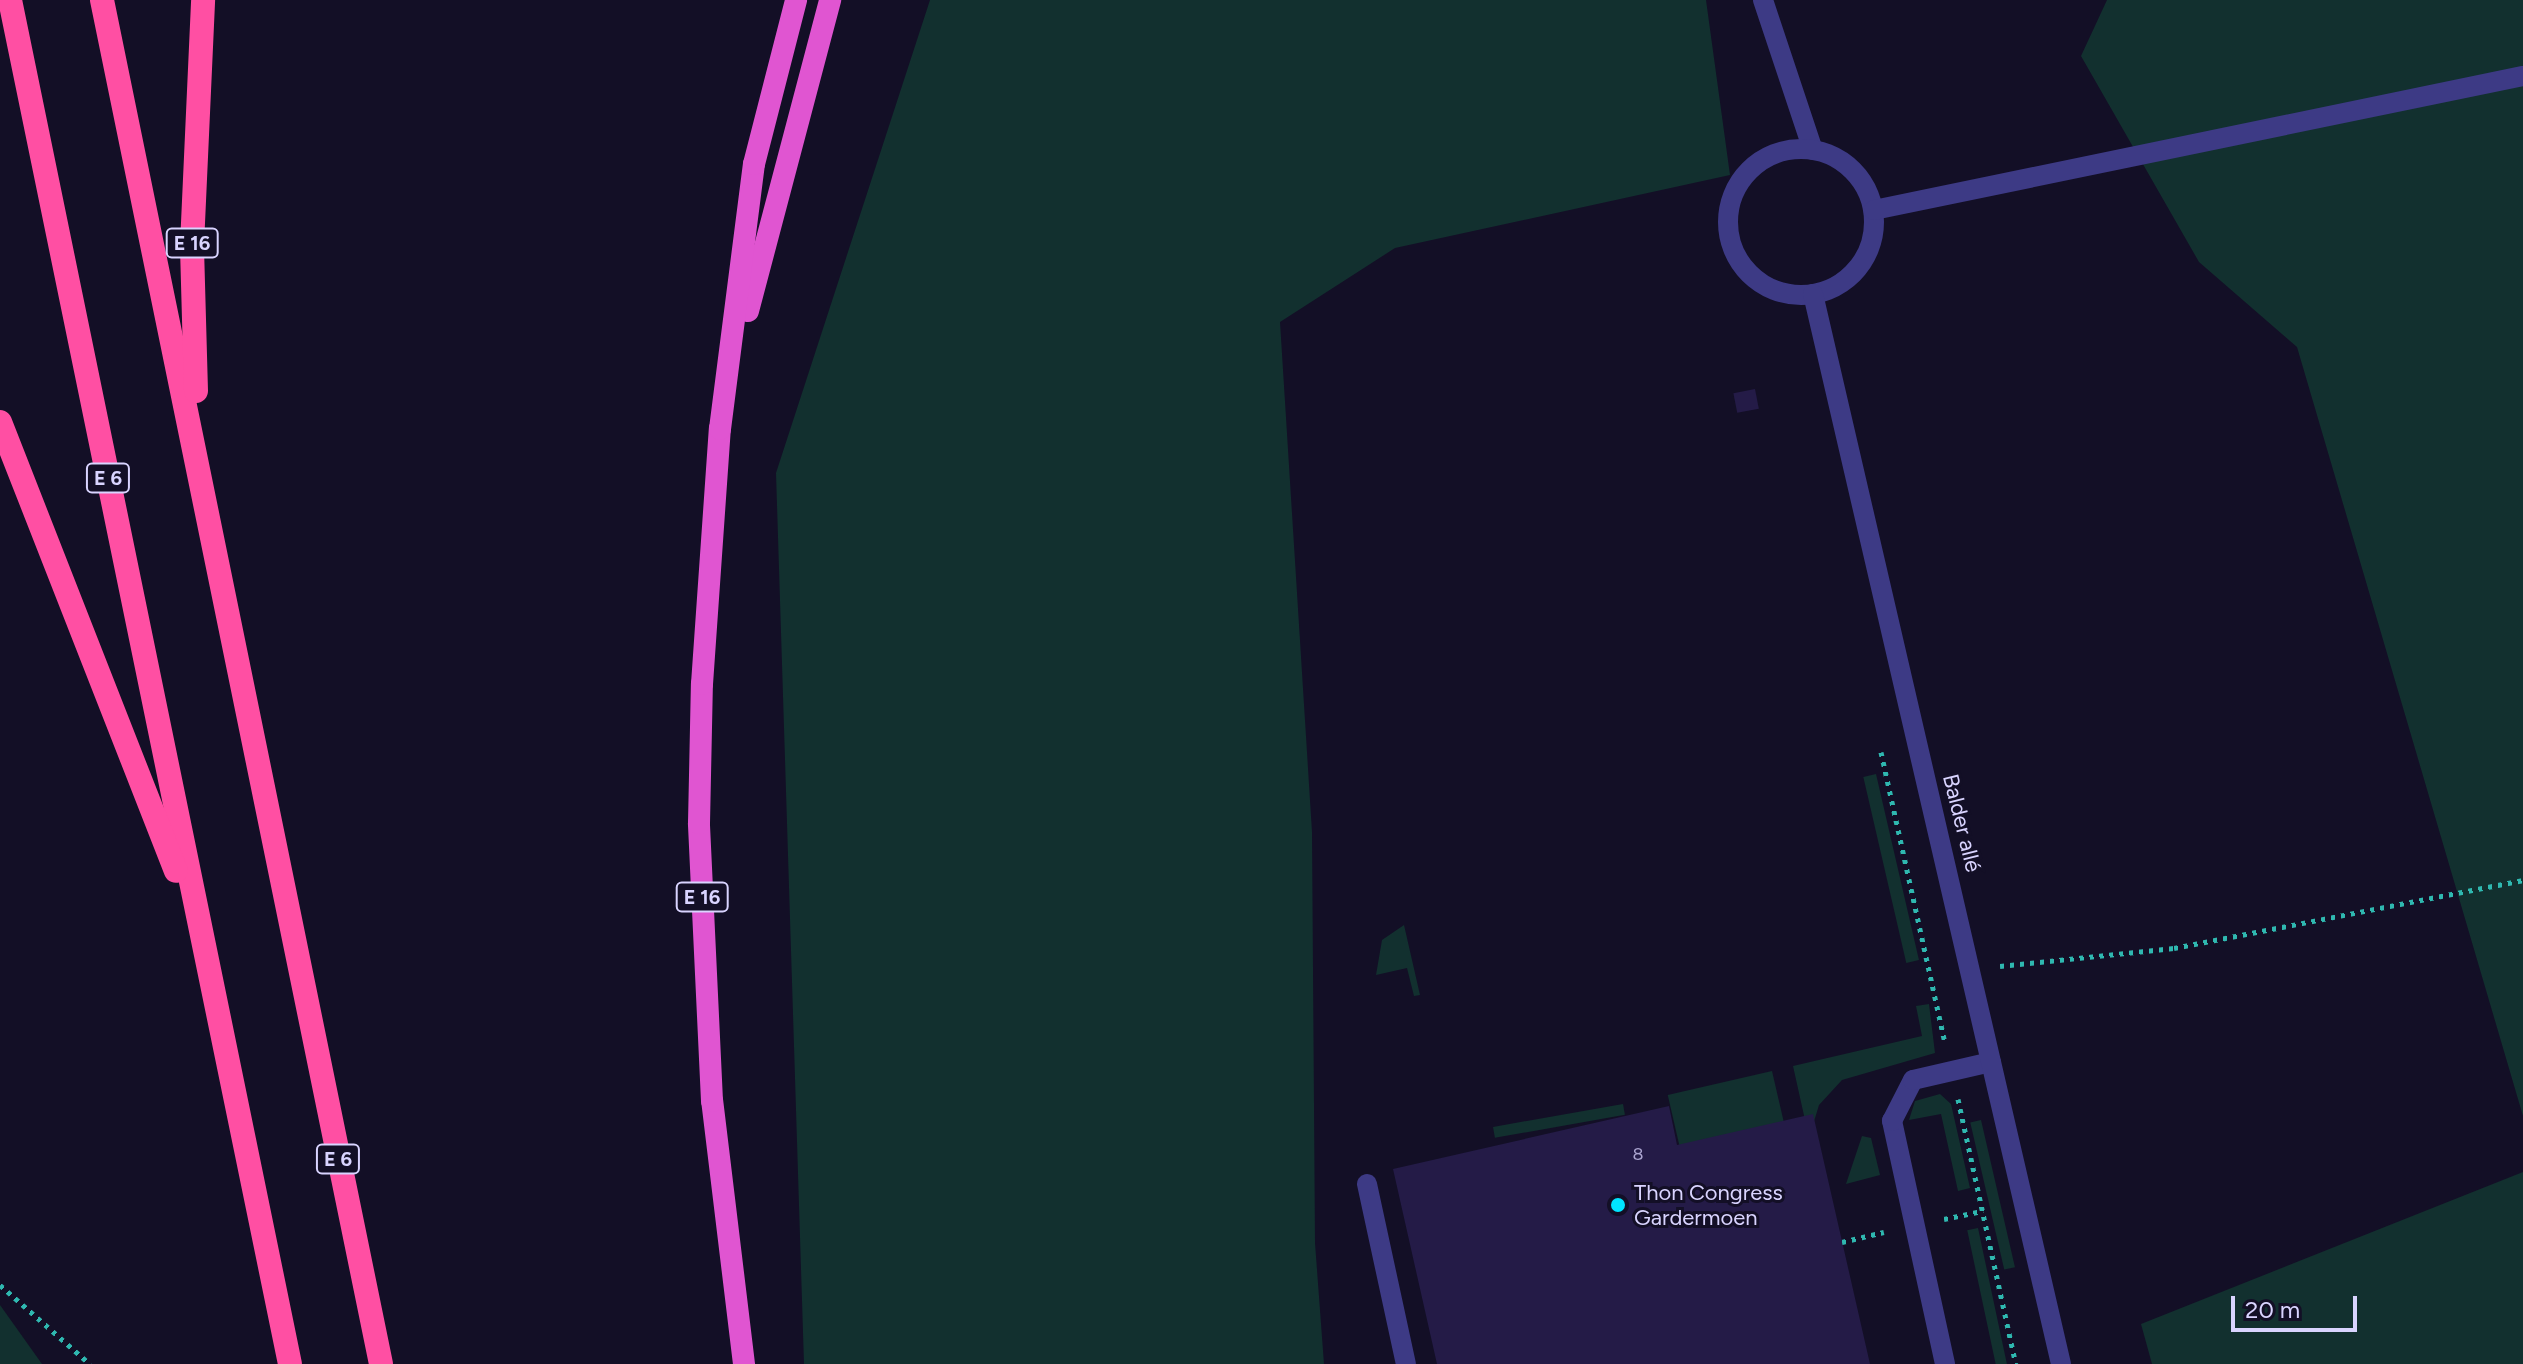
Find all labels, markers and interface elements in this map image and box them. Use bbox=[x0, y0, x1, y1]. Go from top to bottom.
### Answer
road number: E 16 bbox=[164, 227, 220, 259]
road number: E 6 bbox=[84, 462, 132, 494]
street label: Balder allé bbox=[1937, 771, 1987, 875]
road number: E 16 bbox=[674, 881, 730, 913]
road number: E 6 bbox=[314, 1143, 362, 1175]
house number: 8 bbox=[1632, 1143, 1644, 1165]
place label: Thon Congress Gardermoen bbox=[1634, 1179, 1783, 1230]
marker: Thon Congress Gardermoen bbox=[1609, 1196, 1627, 1214]
scale bar bbox=[2235, 1280, 2361, 1330]
text: 20 m bbox=[2245, 1295, 2300, 1324]

